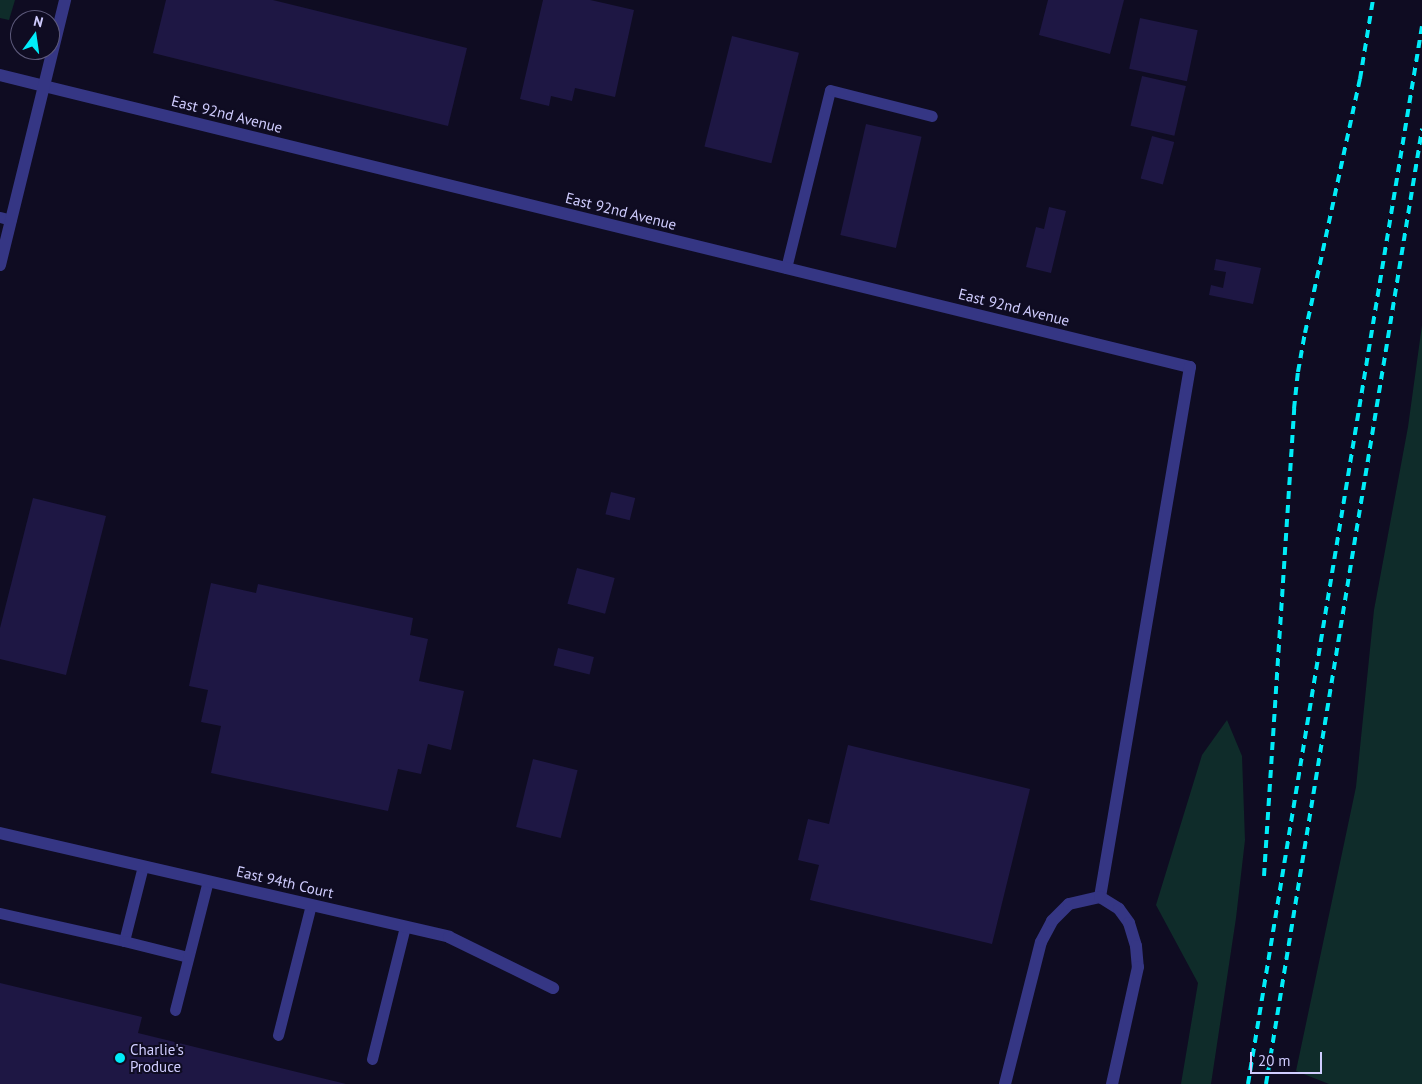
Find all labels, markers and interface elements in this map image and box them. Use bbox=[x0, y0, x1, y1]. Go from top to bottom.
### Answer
north arrow bbox=[10, 10, 60, 60]
text: N bbox=[32, 12, 45, 31]
street label: East 92nd Avenue bbox=[169, 91, 285, 137]
street label: East 92nd Avenue bbox=[563, 188, 679, 234]
street label: East 92nd Avenue bbox=[956, 284, 1072, 330]
street label: East 94th Court bbox=[235, 862, 335, 902]
place label: Charlie's Produce bbox=[130, 1040, 184, 1075]
scale bar bbox=[1252, 1042, 1324, 1074]
text: 20 m bbox=[1258, 1051, 1291, 1070]
marker: Charlie's Produce bbox=[114, 1052, 126, 1064]

